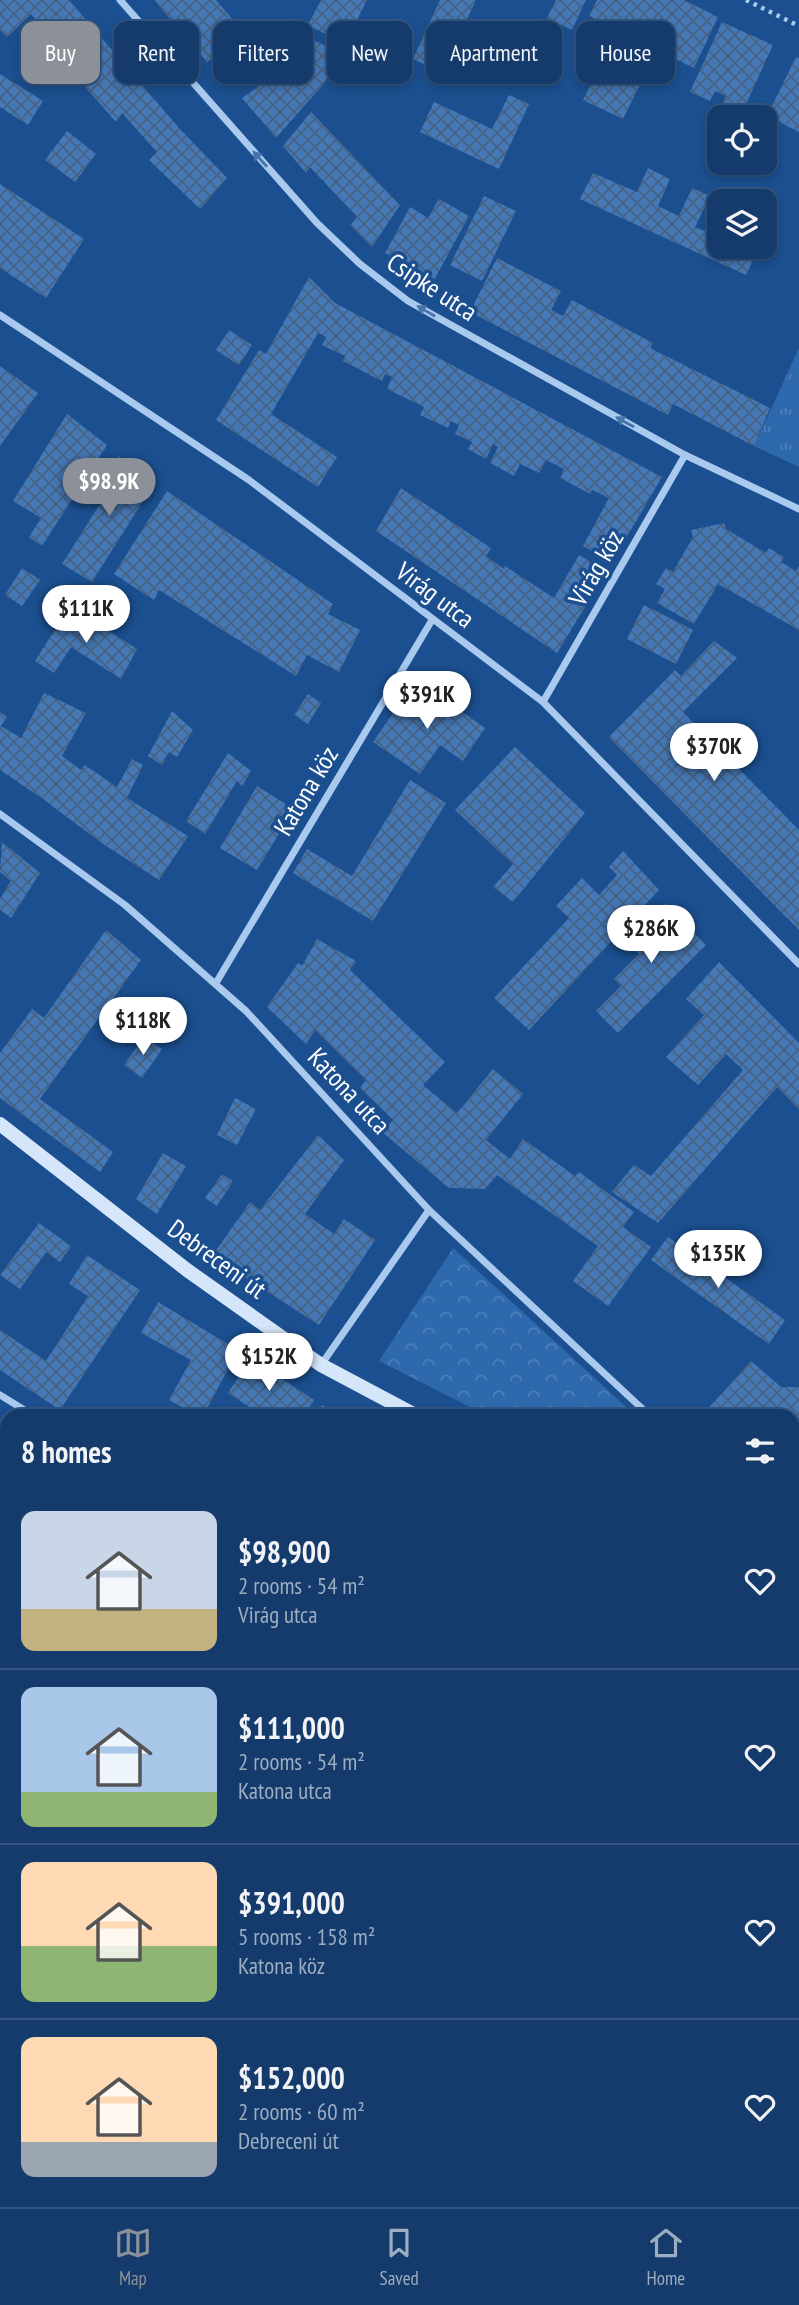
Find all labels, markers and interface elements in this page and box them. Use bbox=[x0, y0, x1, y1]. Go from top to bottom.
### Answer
chip: Buy bbox=[21, 21, 100, 84]
chip: Rent bbox=[114, 21, 199, 84]
chip: Filters bbox=[213, 21, 313, 84]
chip: New bbox=[327, 21, 412, 84]
chip: Apartment bbox=[426, 21, 562, 84]
chip: House bbox=[576, 21, 675, 84]
map controls bbox=[707, 105, 777, 259]
button: locate bbox=[707, 105, 777, 175]
one-way arrow bbox=[253, 150, 268, 167]
button: layers bbox=[707, 189, 777, 259]
street label: Csipke utca bbox=[381, 245, 484, 328]
one-way arrow bbox=[417, 305, 436, 318]
one-way arrow bbox=[615, 416, 635, 428]
pin: $98.9K bbox=[52, 458, 166, 518]
text: $98.9K bbox=[79, 466, 139, 495]
street label: Virág köz bbox=[560, 524, 630, 612]
street label: Virág utca bbox=[389, 554, 481, 635]
pin: $111K bbox=[37, 586, 135, 645]
text: $111K bbox=[58, 593, 114, 622]
pin: $391K bbox=[378, 672, 476, 731]
text: $391K bbox=[399, 679, 455, 708]
pin: $370K bbox=[665, 724, 763, 783]
text: $370K bbox=[686, 731, 742, 760]
street label: Katona köz bbox=[266, 740, 345, 841]
pin: $286K bbox=[602, 906, 700, 965]
text: $286K bbox=[623, 913, 679, 942]
pin: $118K bbox=[94, 998, 192, 1057]
text: $118K bbox=[115, 1005, 171, 1034]
street label: Katona utca bbox=[301, 1041, 398, 1141]
street label: Debreceni út bbox=[162, 1212, 273, 1305]
pin: $135K bbox=[669, 1230, 767, 1290]
text: $135K bbox=[690, 1238, 746, 1267]
pin: $152K bbox=[220, 1334, 318, 1393]
text: $152K bbox=[241, 1341, 297, 1370]
text: 8 homes bbox=[21, 1432, 112, 1471]
icon: filters bbox=[741, 1432, 779, 1470]
text: $98,900 bbox=[238, 1532, 331, 1571]
icon: home bbox=[77, 1539, 161, 1623]
icon: heart bbox=[741, 1562, 779, 1600]
text: 2 rooms · 54 m² bbox=[238, 1571, 365, 1600]
text: Virág utca bbox=[238, 1600, 317, 1629]
text: $111,000 bbox=[238, 1708, 345, 1747]
icon: home bbox=[77, 1715, 161, 1799]
icon: heart bbox=[741, 1738, 779, 1776]
text: 2 rooms · 54 m² bbox=[238, 1747, 365, 1776]
text: Katona utca bbox=[238, 1776, 332, 1805]
text: $391,000 bbox=[238, 1883, 345, 1922]
icon: home bbox=[77, 1890, 161, 1974]
icon: heart bbox=[741, 1913, 779, 1951]
text: 5 rooms · 158 m² bbox=[238, 1922, 375, 1951]
text: Katona köz bbox=[238, 1951, 325, 1980]
text: $152,000 bbox=[238, 2058, 345, 2097]
icon: home bbox=[77, 2065, 161, 2149]
icon: heart bbox=[741, 2088, 779, 2126]
text: 2 rooms · 60 m² bbox=[238, 2097, 365, 2126]
text: Debreceni út bbox=[238, 2126, 339, 2155]
tab: Map bbox=[114, 2224, 152, 2290]
tab: Saved bbox=[380, 2224, 419, 2290]
tab: Home bbox=[647, 2224, 685, 2290]

